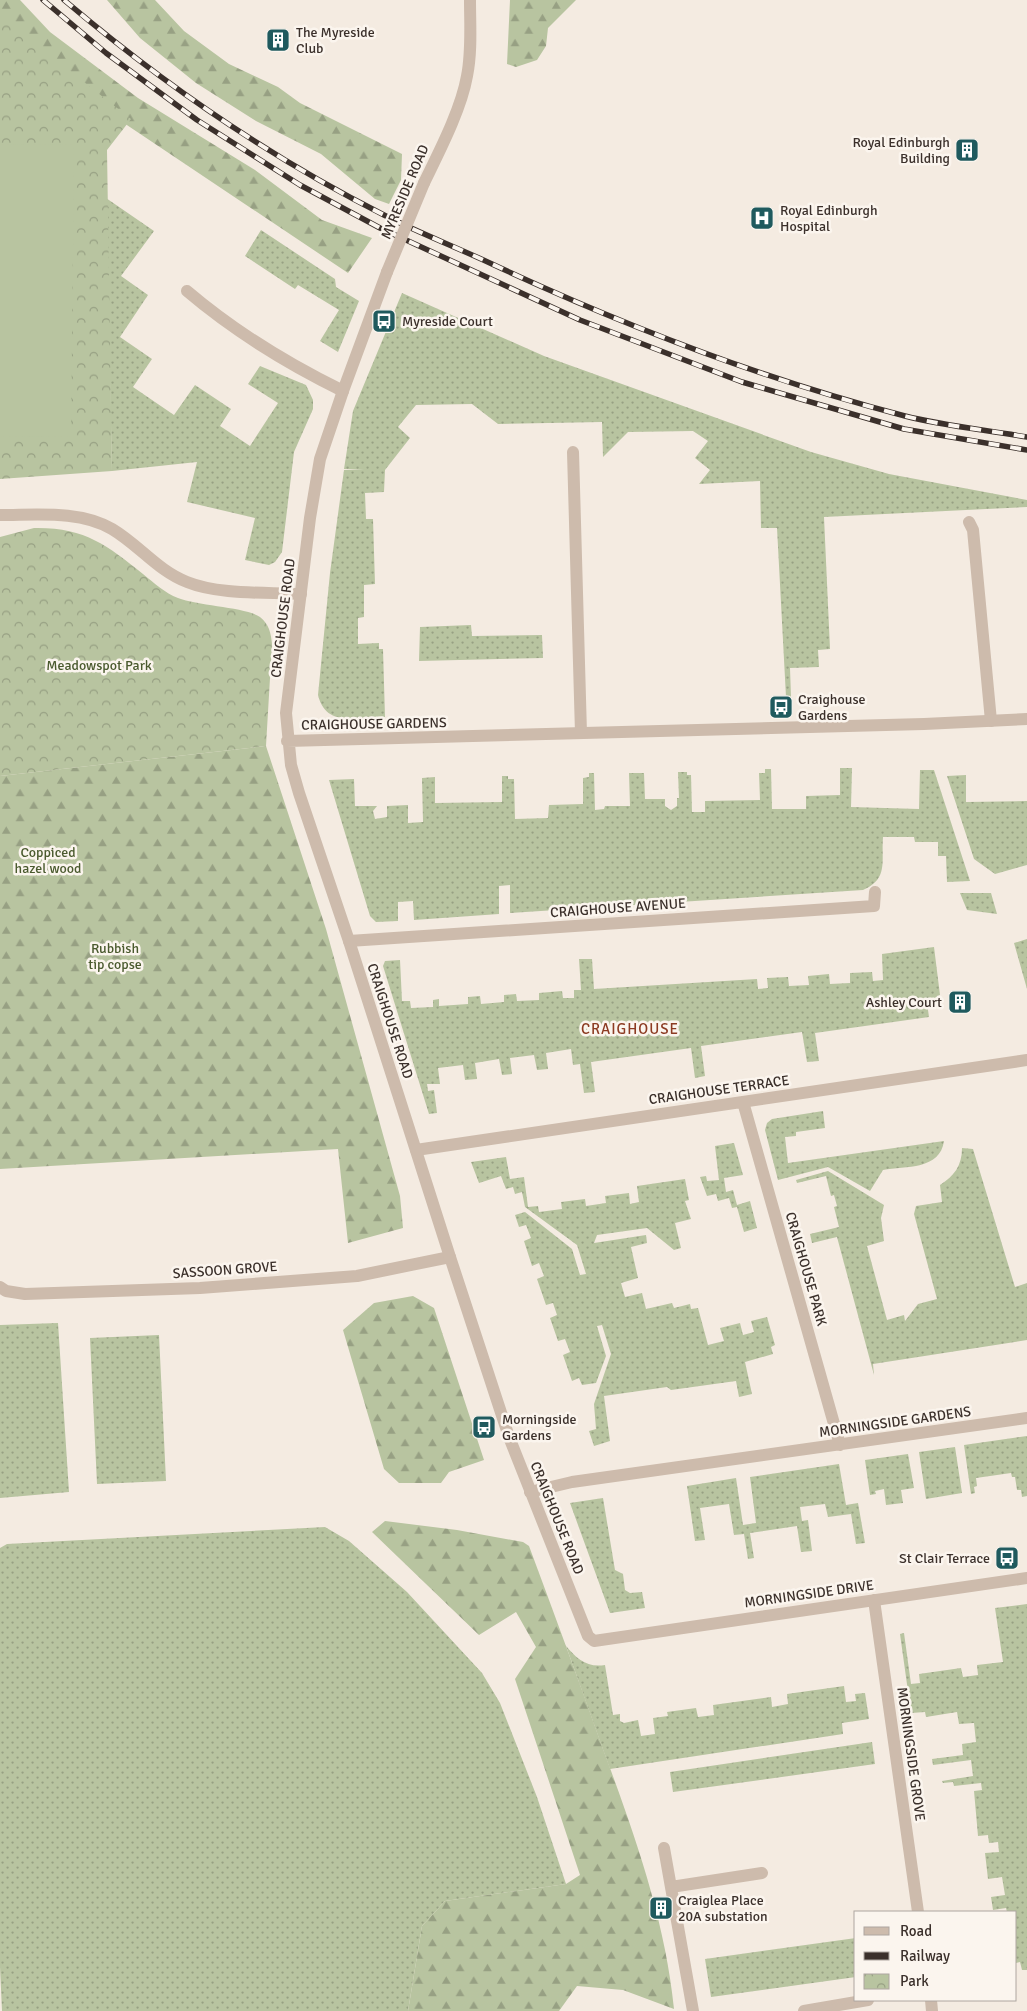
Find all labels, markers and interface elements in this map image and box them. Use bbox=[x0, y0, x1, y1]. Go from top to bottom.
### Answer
place label: The Myreside Club bbox=[296, 24, 375, 57]
building icon: The Myreside Club bbox=[265, 27, 291, 53]
place label: Royal Edinburgh Building bbox=[852, 134, 950, 167]
building icon: Royal Edinburgh Building bbox=[954, 137, 980, 163]
street label: MYRESIDE ROAD bbox=[377, 142, 433, 242]
place label: Royal Edinburgh Hospital bbox=[780, 202, 878, 235]
hospital icon: Royal Edinburgh Hospital bbox=[749, 205, 775, 231]
bus stop icon: Myreside Court bbox=[371, 308, 397, 334]
place label: Myreside Court bbox=[402, 313, 493, 330]
street label: CRAIGHOUSE ROAD bbox=[267, 557, 299, 679]
park label: Meadowspot Park bbox=[46, 657, 152, 674]
place label: Craighouse Gardens bbox=[798, 691, 866, 724]
bus stop icon: Craighouse Gardens bbox=[768, 694, 794, 720]
street label: CRAIGHOUSE GARDENS bbox=[301, 714, 447, 734]
park label: Coppiced hazel wood bbox=[15, 844, 81, 877]
street label: CRAIGHOUSE AVENUE bbox=[550, 895, 686, 921]
park label: Rubbish tip copse bbox=[88, 940, 142, 973]
street label: CRAIGHOUSE ROAD bbox=[363, 961, 417, 1081]
building icon: Ashley Court bbox=[947, 989, 973, 1015]
place label: Ashley Court bbox=[866, 994, 942, 1011]
district label: CRAIGHOUSE bbox=[581, 1020, 679, 1038]
street label: CRAIGHOUSE TERRACE bbox=[648, 1072, 790, 1108]
street label: CRAIGHOUSE PARK bbox=[782, 1210, 831, 1329]
street label: SASSOON GROVE bbox=[172, 1258, 278, 1282]
street label: MORNINGSIDE GARDENS bbox=[818, 1403, 972, 1441]
place label: Morningside Gardens bbox=[502, 1411, 577, 1444]
bus stop icon: Morningside Gardens bbox=[471, 1414, 497, 1440]
street label: CRAIGHOUSE ROAD bbox=[527, 1459, 587, 1577]
bus stop icon: St Clair Terrace bbox=[994, 1545, 1020, 1571]
place label: St Clair Terrace bbox=[899, 1550, 990, 1567]
street label: MORNINGSIDE DRIVE bbox=[743, 1576, 875, 1612]
street label: MORNINGSIDE GROVE bbox=[893, 1686, 929, 1822]
place label: Craiglea Place 20A substation bbox=[678, 1892, 768, 1925]
building icon: Craiglea Place 20A substation bbox=[648, 1895, 674, 1921]
legend bbox=[854, 1911, 1017, 2001]
text: Road bbox=[900, 1922, 932, 1940]
text: Railway bbox=[900, 1947, 950, 1965]
text: Park bbox=[900, 1972, 929, 1990]

